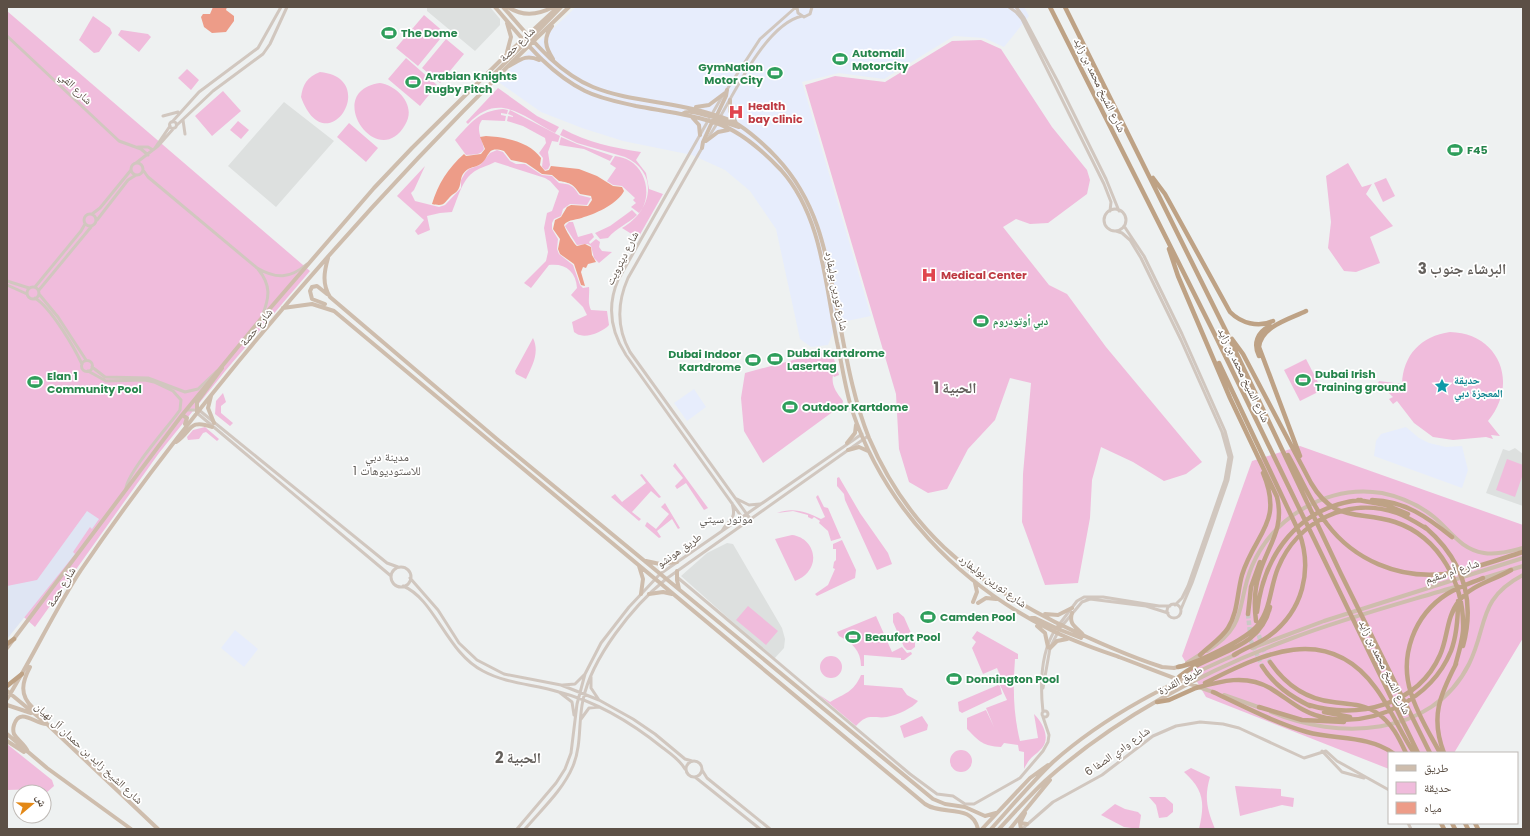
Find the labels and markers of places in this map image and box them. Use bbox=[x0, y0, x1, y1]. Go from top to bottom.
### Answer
sports icon: The Dome bbox=[380, 24, 398, 42]
place label: The Dome bbox=[401, 25, 458, 41]
place label: Automall MotorCity bbox=[852, 45, 908, 74]
sports icon: Automall MotorCity bbox=[831, 50, 849, 68]
place label: GymNation Motor City bbox=[698, 59, 763, 88]
sports icon: GymNation Motor City bbox=[766, 64, 784, 82]
place label: Arabian Knights Rugby Pitch bbox=[425, 68, 517, 97]
sports icon: Arabian Knights Rugby Pitch bbox=[404, 73, 422, 91]
place label: Health bay clinic bbox=[748, 98, 803, 127]
hospital icon: Health bay clinic bbox=[727, 103, 745, 121]
sports icon: F45 bbox=[1446, 141, 1464, 159]
place label: F45 bbox=[1467, 142, 1488, 158]
hospital icon: Medical Center bbox=[920, 266, 938, 284]
place label: Medical Center bbox=[941, 267, 1027, 283]
sports icon: دبي أوتودروم bbox=[972, 312, 990, 330]
place label: دبي أوتودروم bbox=[993, 313, 1049, 330]
place label: Dubai Kartdrome Lasertag bbox=[787, 345, 885, 374]
place label: Dubai Indoor Kartdrome bbox=[668, 346, 741, 375]
sports icon: Dubai Kartdrome Lasertag bbox=[766, 350, 784, 368]
sports icon: Dubai Indoor Kartdrome bbox=[744, 351, 762, 369]
place label: Dubai Irish Training ground bbox=[1315, 366, 1406, 395]
place label: Elan 1 Community Pool bbox=[47, 368, 142, 397]
sports icon: Dubai Irish Training ground bbox=[1294, 371, 1312, 389]
place label: حديقة المعجزة دبي bbox=[1454, 372, 1503, 402]
sports icon: Elan 1 Community Pool bbox=[26, 373, 44, 391]
place icon: حديقة المعجزة دبي bbox=[1433, 377, 1451, 395]
sports icon: Outdoor Kartdome bbox=[781, 398, 799, 416]
place label: Outdoor Kartdome bbox=[802, 399, 908, 415]
sports icon: Camden Pool bbox=[919, 608, 937, 626]
place label: Camden Pool bbox=[940, 609, 1016, 625]
sports icon: Beaufort Pool bbox=[844, 628, 862, 646]
place label: Beaufort Pool bbox=[865, 629, 941, 645]
sports icon: Donnington Pool bbox=[945, 670, 963, 688]
place label: Donnington Pool bbox=[966, 671, 1059, 687]

